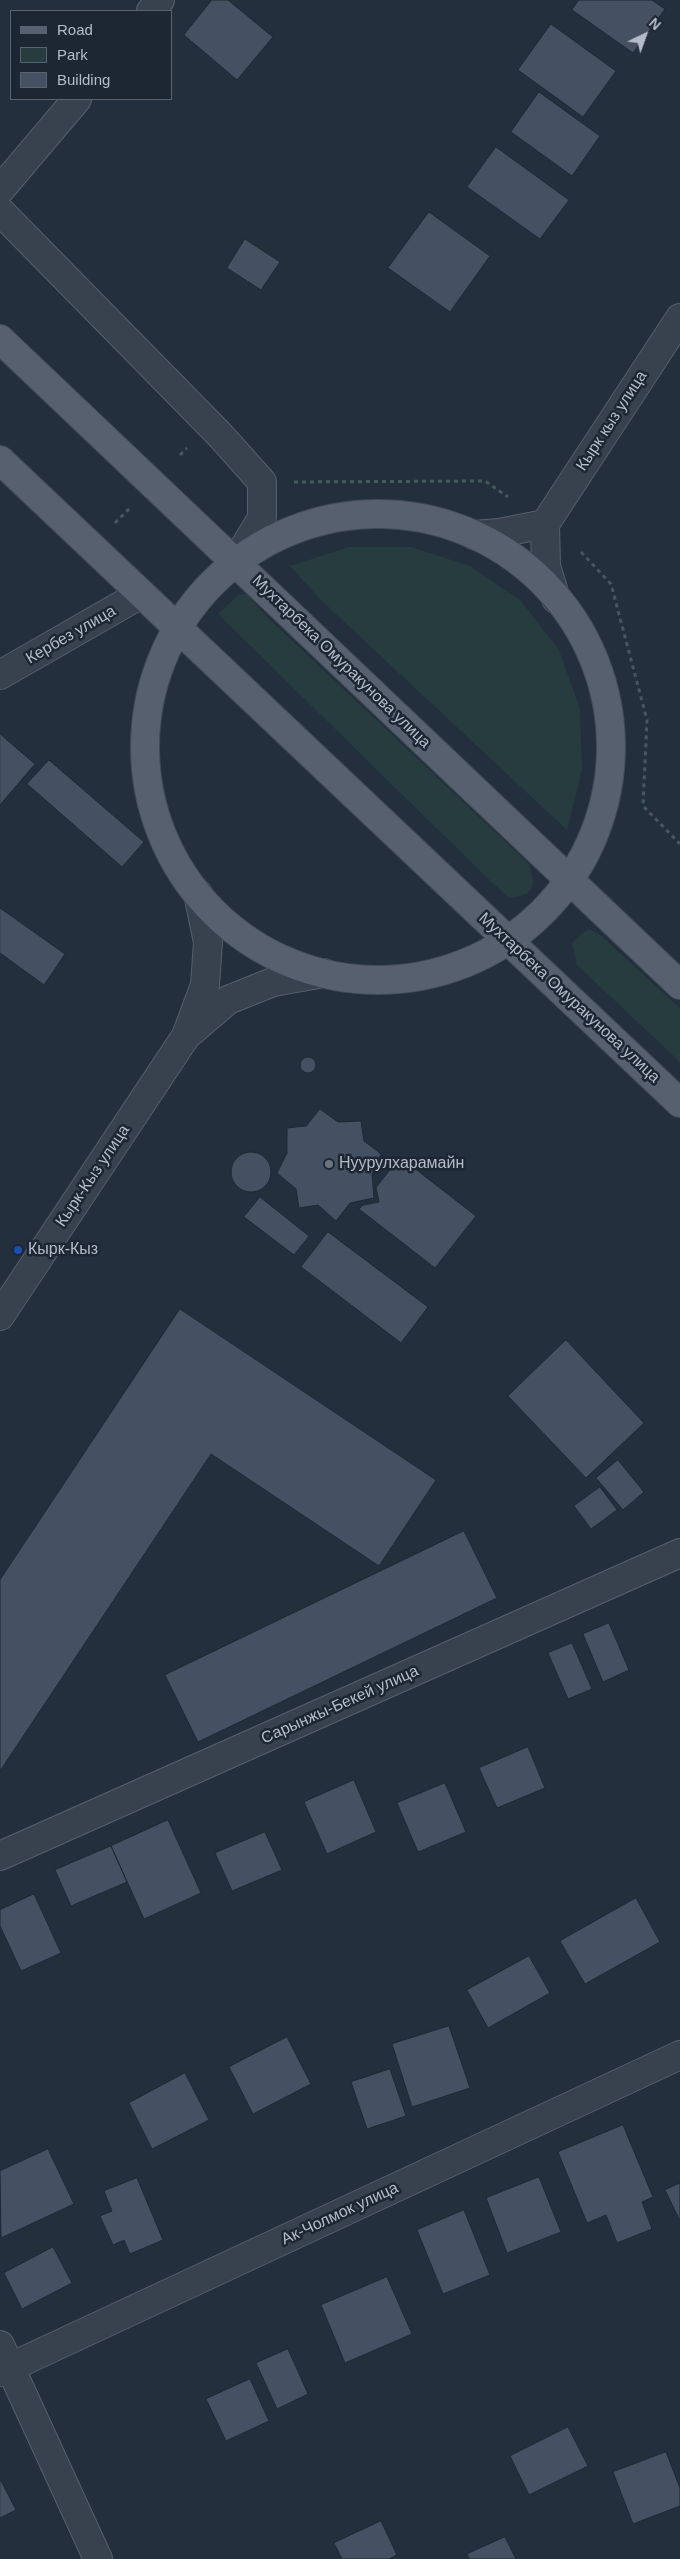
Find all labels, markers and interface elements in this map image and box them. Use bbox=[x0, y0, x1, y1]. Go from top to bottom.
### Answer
legend bbox=[10, 10, 172, 100]
north arrow bbox=[620, 10, 670, 60]
text: N bbox=[646, 15, 664, 33]
text: Road bbox=[57, 21, 93, 38]
text: Park bbox=[57, 46, 88, 63]
text: Building bbox=[57, 71, 110, 88]
street label: Кырк кыз улица bbox=[573, 367, 651, 475]
street label: Мухтарбека Омуракунова улица bbox=[248, 572, 434, 752]
street label: Кербез улица bbox=[23, 602, 119, 668]
street label: Мухтарбека Омуракунова улица bbox=[474, 909, 664, 1087]
street label: Кырк-Кыз улица bbox=[52, 1121, 134, 1231]
place label: Нуурулхарамайн bbox=[339, 1154, 464, 1174]
marker: Нуурулхарамайн bbox=[323, 1158, 335, 1170]
place label: Кырк-Кыз bbox=[28, 1240, 98, 1260]
marker: Кырк-Кыз bbox=[12, 1244, 24, 1256]
street label: Сарынжы-Бекей улица bbox=[258, 1662, 422, 1748]
street label: Ак-Чолмок улица bbox=[278, 2178, 402, 2250]

